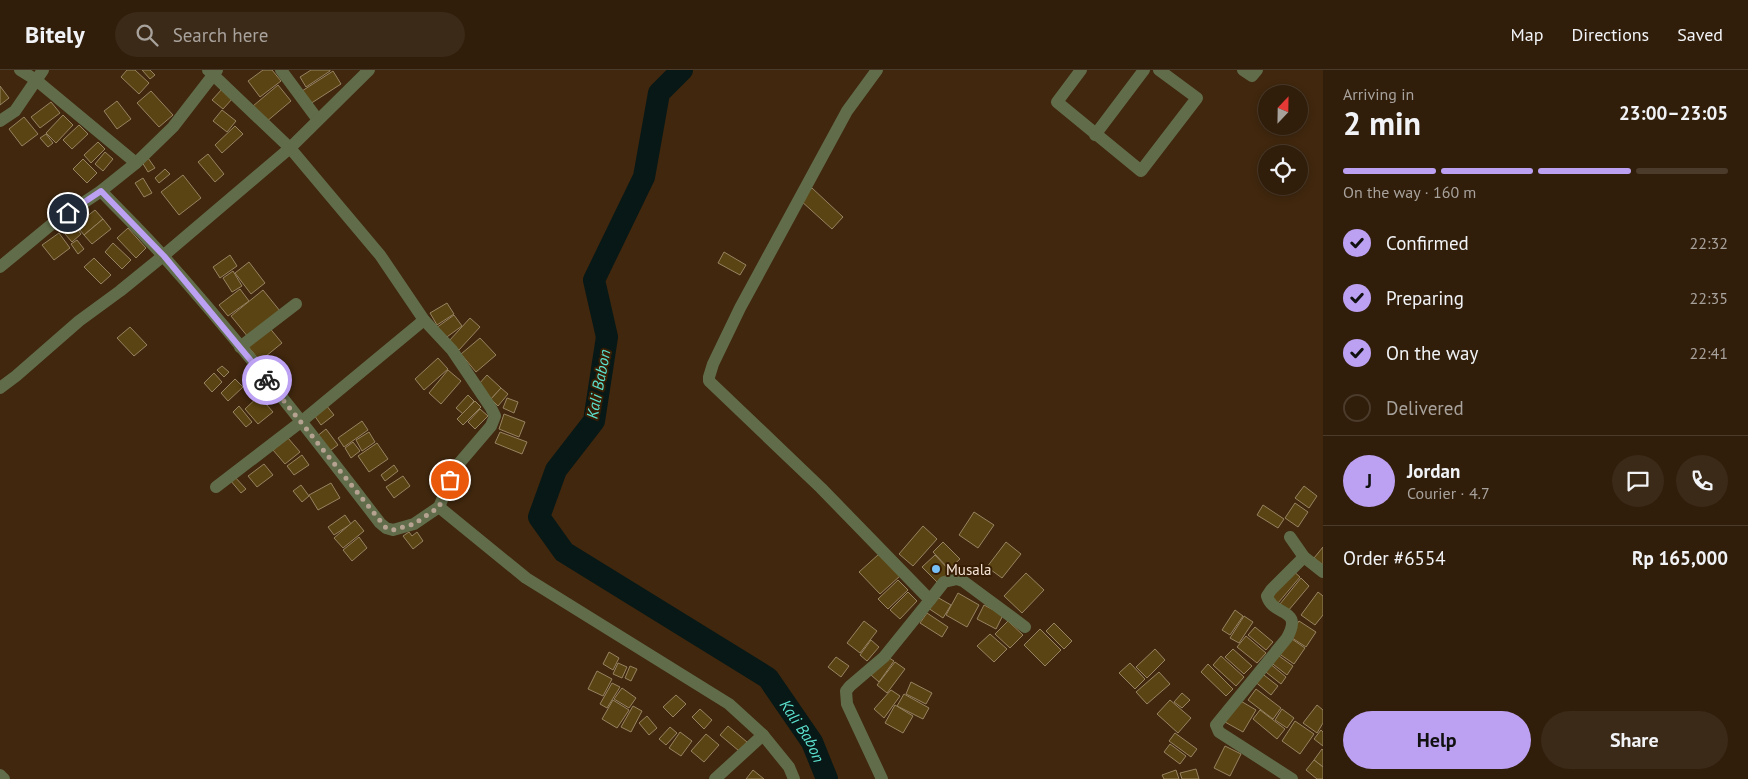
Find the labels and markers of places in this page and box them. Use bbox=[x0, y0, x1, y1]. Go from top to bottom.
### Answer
pin bbox=[47, 192, 89, 234]
pin bbox=[429, 459, 471, 501]
place label: Musala bbox=[946, 560, 992, 579]
marker: Musala bbox=[930, 563, 942, 575]

